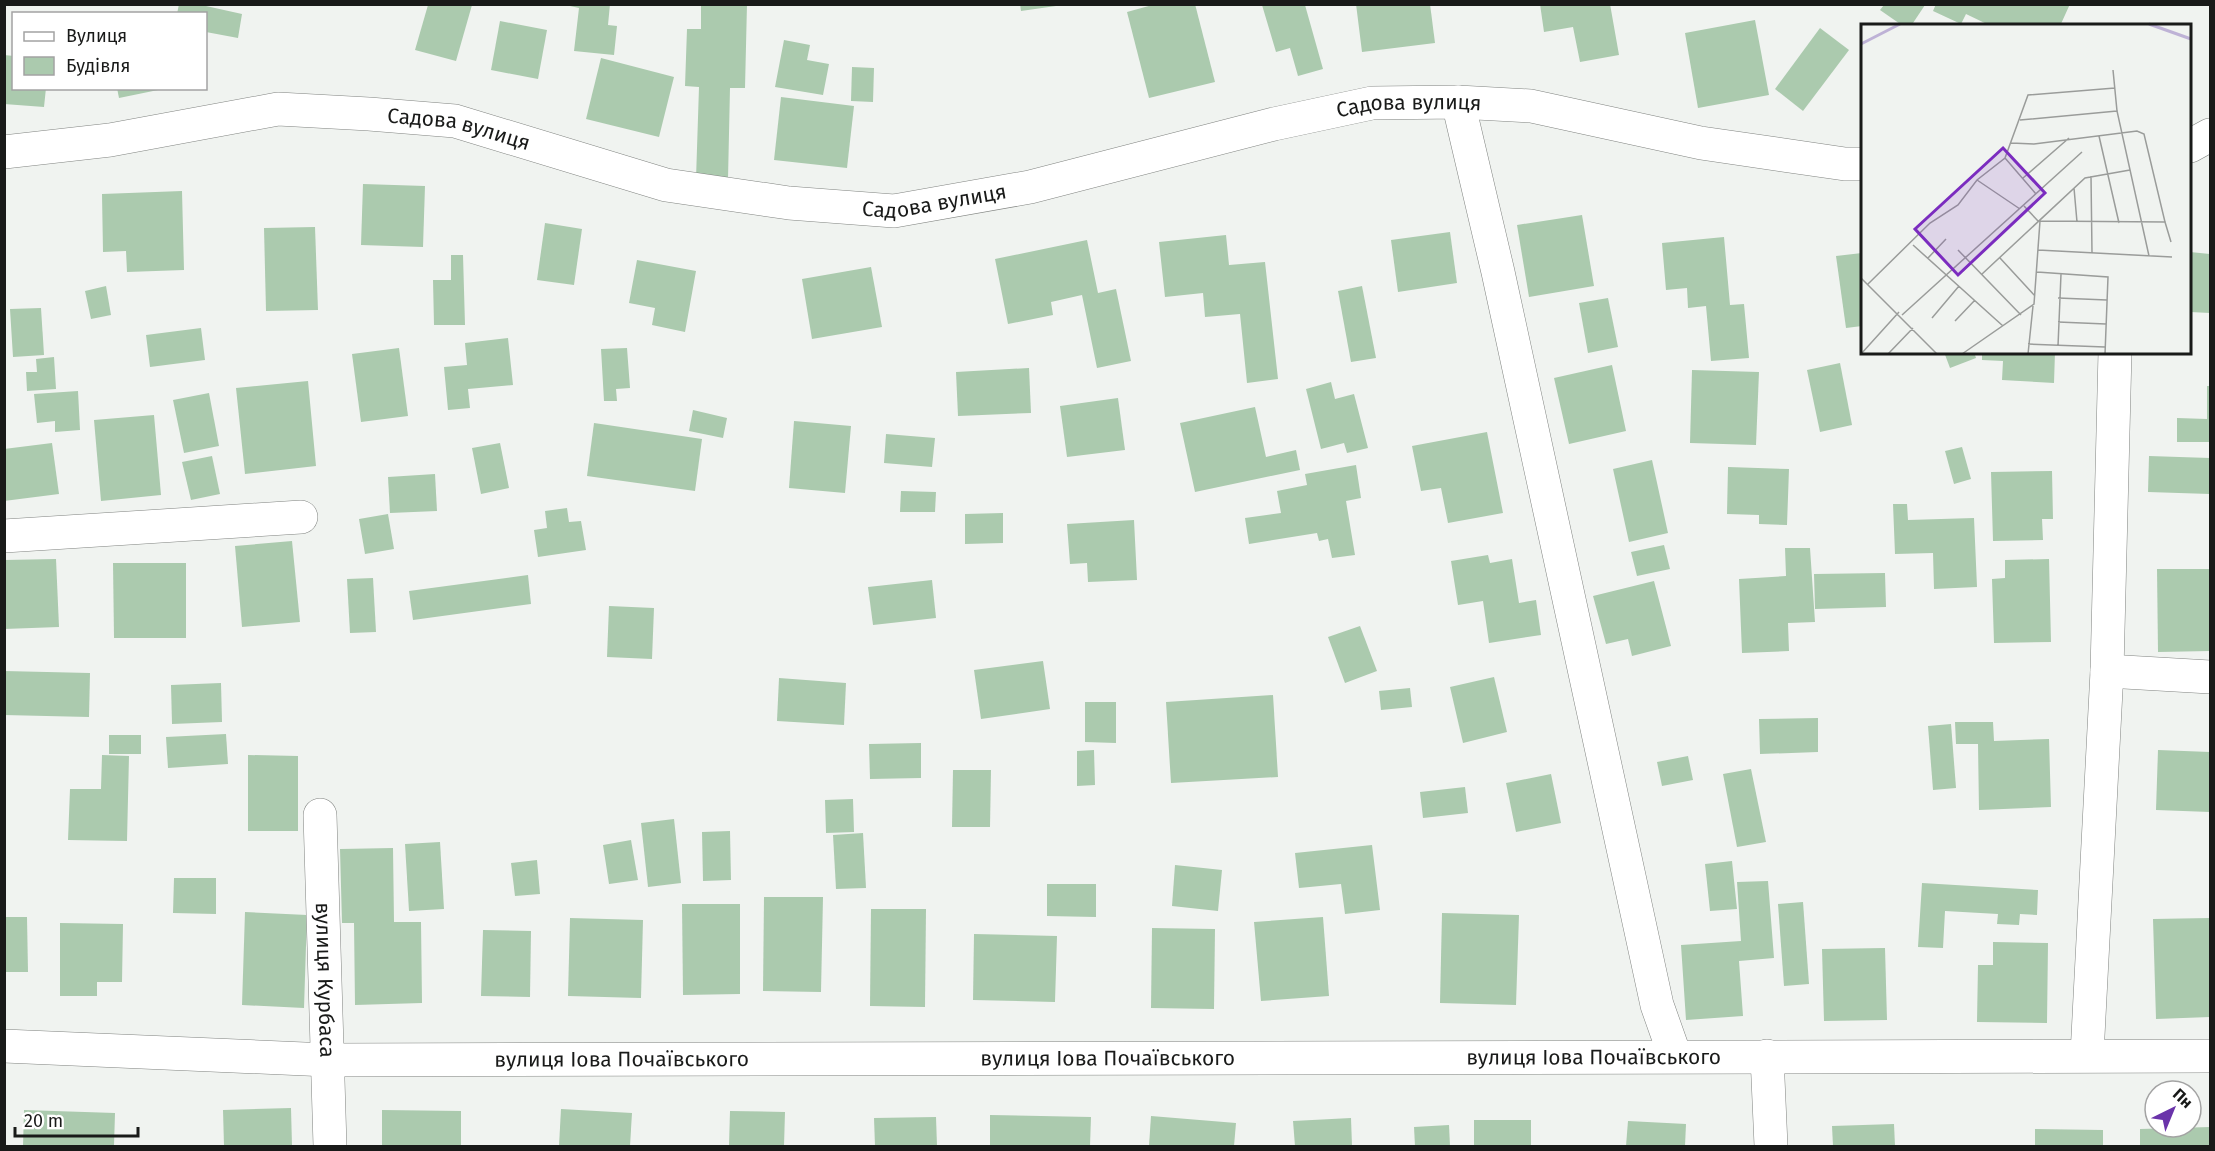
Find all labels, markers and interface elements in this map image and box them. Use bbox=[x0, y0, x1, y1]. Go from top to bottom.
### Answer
legend bbox=[12, 12, 207, 90]
inset map bbox=[1861, 24, 2191, 354]
text: Вулиця bbox=[66, 25, 127, 47]
text: Будівля bbox=[66, 55, 130, 77]
street label: Садова вулиця bbox=[1334, 89, 1482, 123]
street label: Садова вулиця bbox=[386, 103, 533, 156]
street label: Садова вулиця bbox=[861, 178, 1008, 224]
street label: вулиця Курбаса bbox=[310, 902, 340, 1058]
street label: вулиця Іова Почаївського bbox=[1466, 1044, 1721, 1071]
street label: вулиця Іова Почаївського bbox=[980, 1045, 1235, 1072]
street label: вулиця Іова Почаївського bbox=[494, 1046, 749, 1073]
north arrow bbox=[2143, 1079, 2203, 1139]
text: Пн bbox=[2169, 1085, 2197, 1112]
scale bar bbox=[15, 1100, 138, 1138]
text: 20 m bbox=[24, 1110, 63, 1132]

